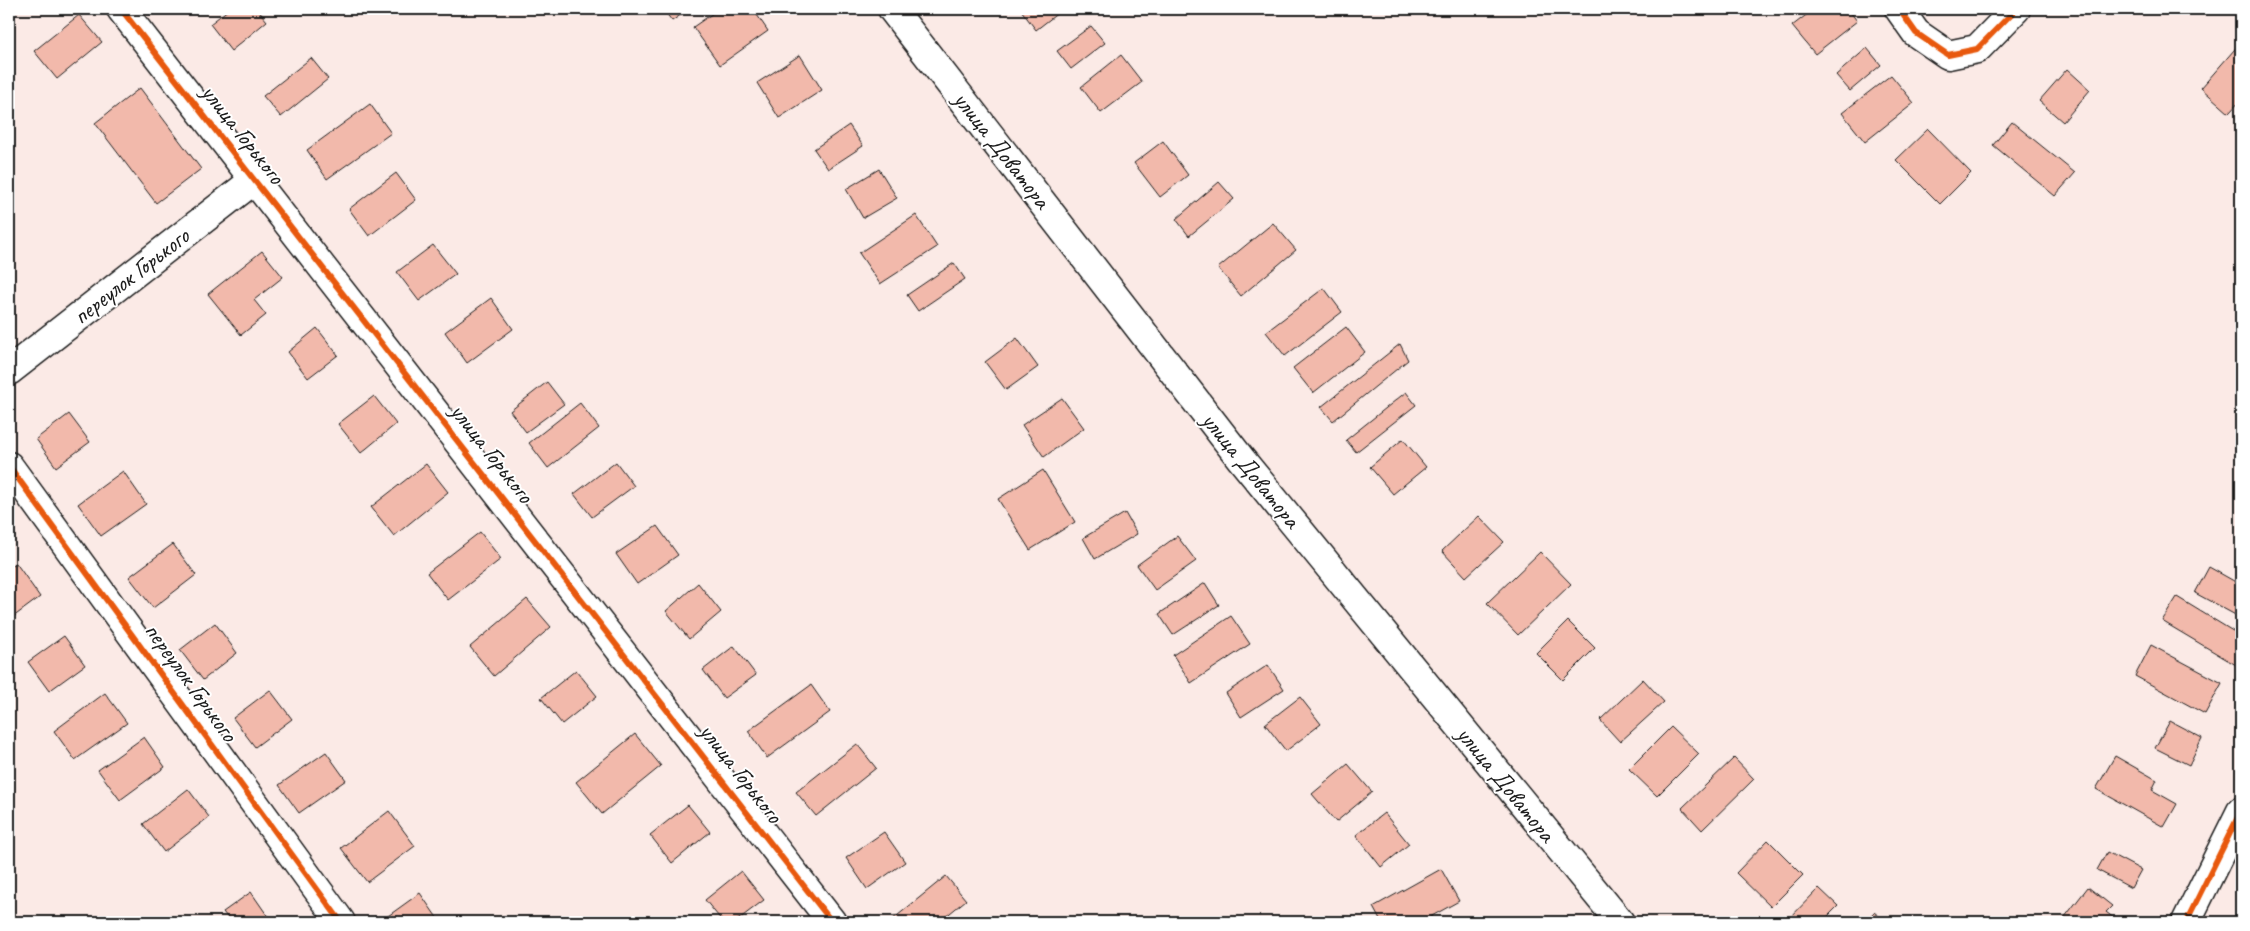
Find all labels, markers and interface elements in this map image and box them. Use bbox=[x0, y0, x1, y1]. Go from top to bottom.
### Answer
street label: улица Горького bbox=[193, 76, 293, 191]
street label: улица Доватора bbox=[945, 83, 1059, 217]
street label: переулок Горького bbox=[66, 220, 197, 332]
street label: улица Горького bbox=[442, 395, 542, 510]
street label: улица Доватора bbox=[1193, 404, 1309, 536]
street label: переулок Горького bbox=[137, 616, 246, 749]
street label: улица Горького bbox=[691, 715, 791, 830]
street label: улица Доватора bbox=[1448, 718, 1564, 850]

